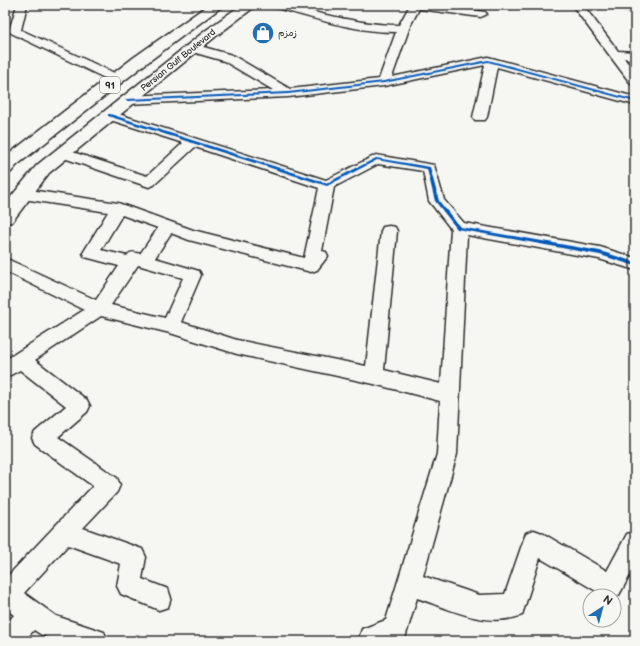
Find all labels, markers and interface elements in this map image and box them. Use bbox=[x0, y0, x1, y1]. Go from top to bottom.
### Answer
shop icon: زمزم bbox=[250, 20, 276, 46]
street label: Persian Gulf Boulevard bbox=[139, 27, 218, 94]
place label: زمزم bbox=[278, 28, 297, 40]
road number: 91 bbox=[100, 77, 120, 93]
north arrow bbox=[582, 588, 622, 628]
text: N bbox=[600, 593, 615, 608]

